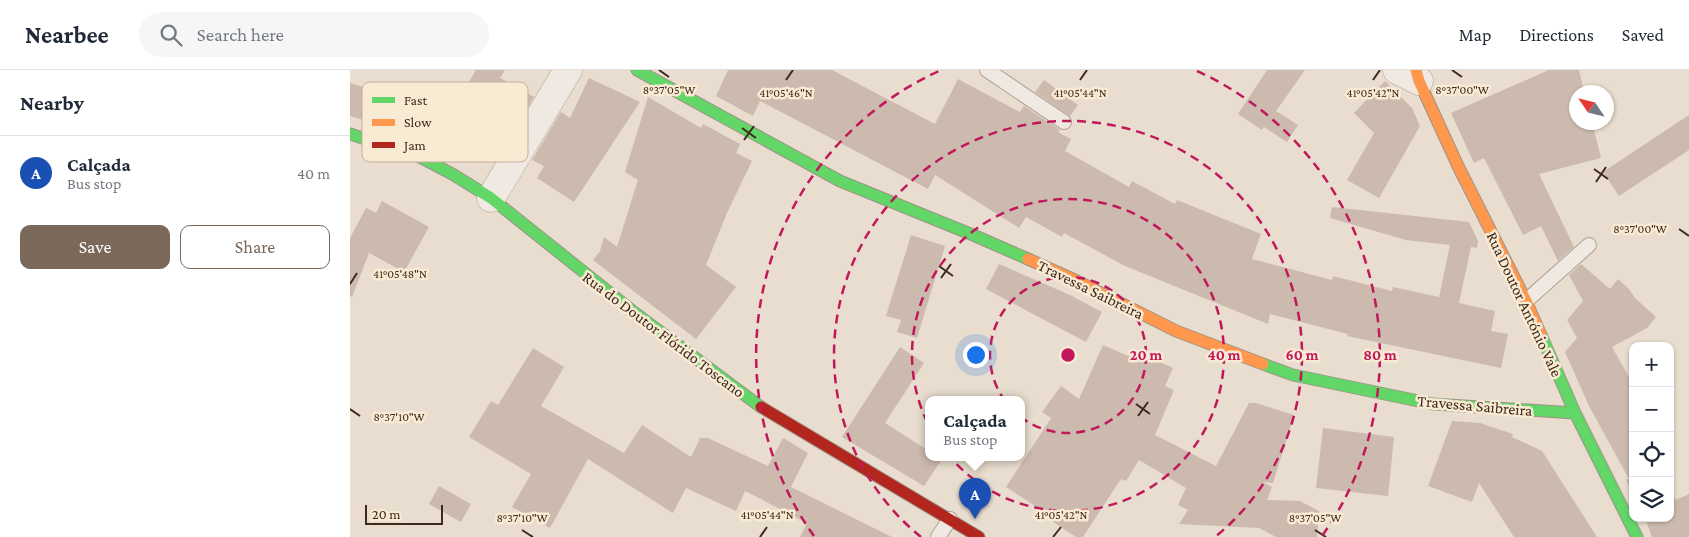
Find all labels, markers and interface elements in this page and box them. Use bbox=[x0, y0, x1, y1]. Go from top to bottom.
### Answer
search box bbox=[139, 12, 489, 57]
text: Nearbee bbox=[25, 21, 109, 48]
icon: search bbox=[157, 21, 185, 49]
text: Search here bbox=[197, 24, 284, 45]
text: Map bbox=[1459, 25, 1491, 45]
text: Directions bbox=[1519, 25, 1594, 45]
text: Saved bbox=[1622, 25, 1664, 45]
legend bbox=[362, 82, 528, 162]
text: 8°37'05"W bbox=[643, 83, 695, 97]
text: 8°37'00"W bbox=[1435, 83, 1489, 97]
north arrow bbox=[1569, 85, 1614, 130]
text: 41°05'46"N bbox=[759, 86, 813, 100]
text: 41°05'44"N bbox=[1053, 86, 1107, 100]
text: 41°05'42"N bbox=[1347, 86, 1400, 100]
text: Nearby bbox=[20, 91, 84, 115]
text: Fast bbox=[404, 92, 428, 108]
text: Slow bbox=[404, 114, 432, 130]
text: Jam bbox=[402, 137, 426, 153]
text: Calçada bbox=[67, 154, 131, 175]
text: A bbox=[31, 165, 41, 182]
text: 40 m bbox=[297, 165, 330, 182]
text: Bus stop bbox=[67, 175, 121, 192]
text: 8°37'00"W bbox=[1613, 222, 1667, 236]
button: Save bbox=[20, 225, 170, 269]
button: Share bbox=[180, 225, 330, 269]
street label: Rua Doutor António Vale bbox=[1483, 229, 1566, 379]
street label: Travessa Saibreira bbox=[1035, 257, 1147, 323]
text: 41°05'48"N bbox=[373, 267, 427, 281]
street label: Rua do Doutor Flórido Toscano bbox=[580, 268, 748, 401]
your location bbox=[963, 342, 989, 368]
map controls bbox=[1629, 342, 1674, 522]
button: + bbox=[1629, 342, 1674, 387]
centre of rings bbox=[1059, 346, 1077, 364]
text: 20 m bbox=[1130, 347, 1162, 363]
text: 40 m bbox=[1208, 347, 1241, 363]
text: 60 m bbox=[1286, 347, 1319, 363]
text: 80 m bbox=[1363, 347, 1397, 363]
button: − bbox=[1629, 387, 1674, 432]
street label: Travessa Saibreira bbox=[1417, 392, 1534, 419]
popup bbox=[925, 396, 1025, 461]
text: 8°37'10"W bbox=[374, 410, 425, 424]
text: Calçada bbox=[943, 410, 1007, 431]
text: Bus stop bbox=[943, 431, 997, 448]
button: locate bbox=[1629, 432, 1674, 477]
button: layers bbox=[1629, 477, 1674, 522]
pin: A bbox=[959, 478, 991, 519]
scale bar bbox=[365, 502, 442, 525]
text: 20 m bbox=[372, 506, 400, 522]
text: 41°05'44"N bbox=[740, 508, 794, 522]
text: 41°05'42"N bbox=[1035, 508, 1088, 522]
text: 8°37'10"W bbox=[497, 511, 548, 525]
text: 8°37'05"W bbox=[1289, 511, 1341, 525]

